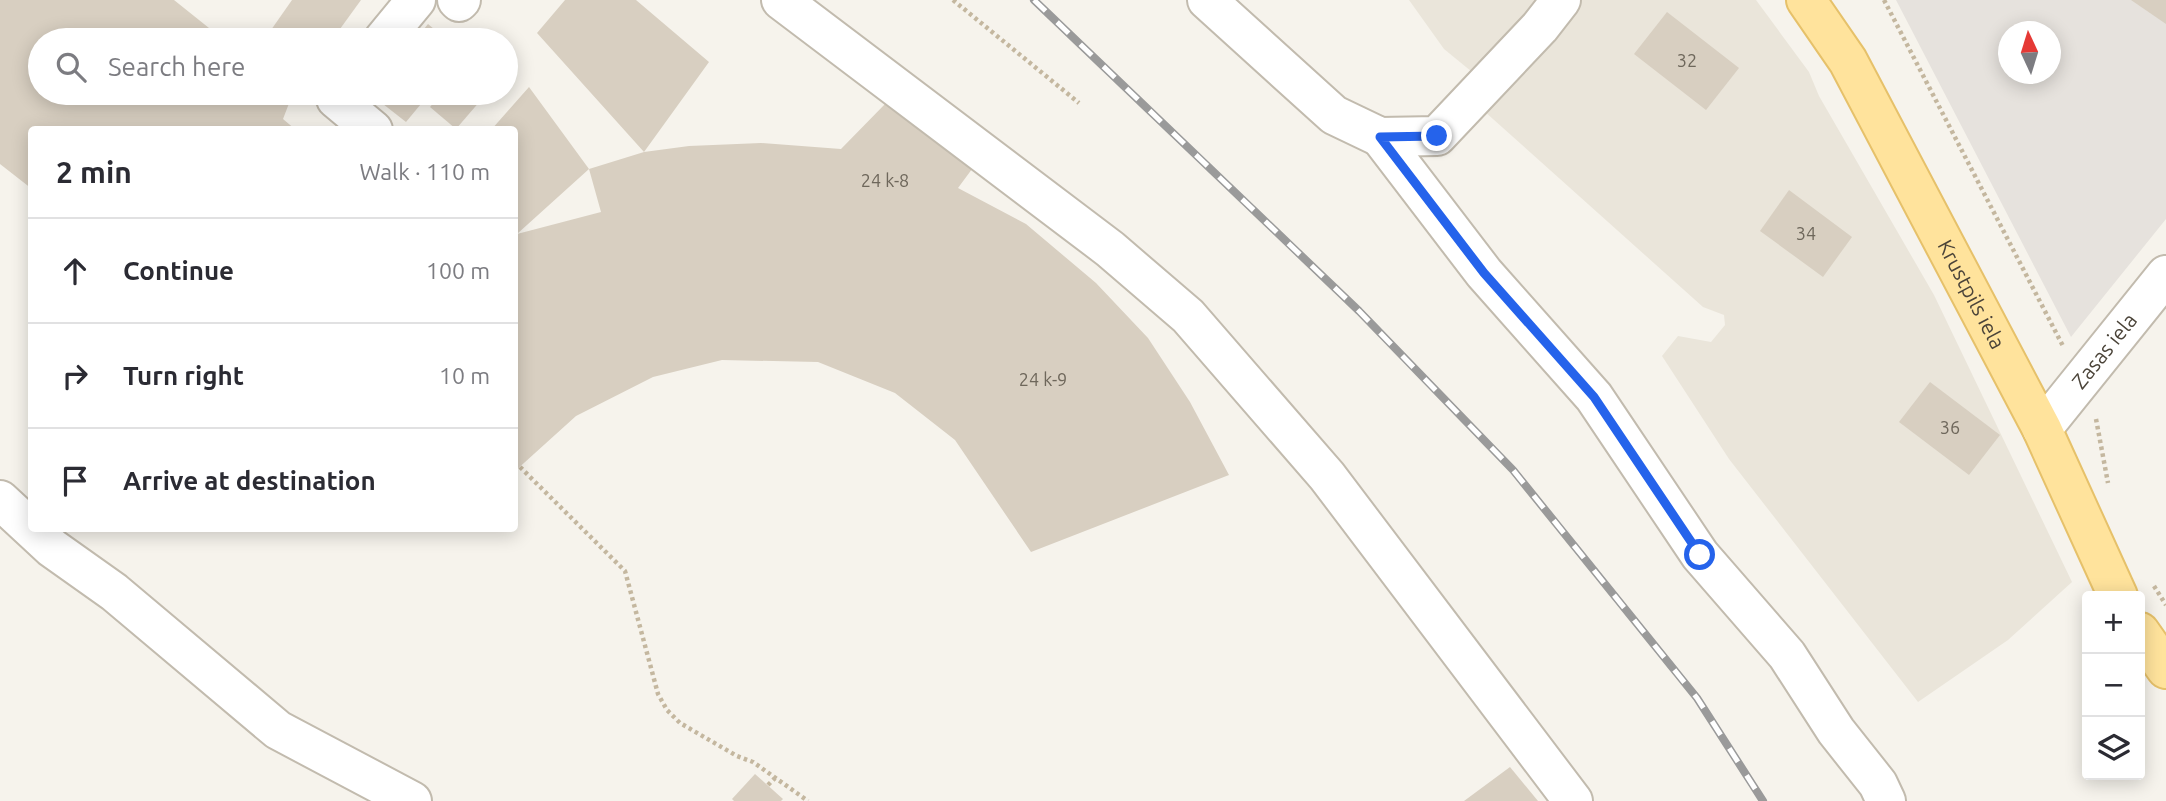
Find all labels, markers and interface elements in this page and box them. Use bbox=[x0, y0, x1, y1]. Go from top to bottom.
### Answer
north arrow bbox=[1998, 21, 2061, 84]
search box bbox=[28, 28, 518, 105]
icon: search bbox=[52, 48, 90, 86]
house number: 32 bbox=[1677, 50, 1697, 70]
text: Search here bbox=[108, 52, 245, 81]
route end bbox=[1421, 120, 1452, 151]
text: 2 min bbox=[56, 155, 132, 189]
text: Walk · 110 m bbox=[359, 159, 490, 184]
house number: 24 k-8 bbox=[861, 170, 909, 190]
house number: 34 bbox=[1796, 223, 1816, 243]
street label: Krustpils iela bbox=[1933, 235, 2011, 353]
icon: ahead bbox=[56, 252, 94, 290]
text: Continue bbox=[123, 256, 234, 285]
text: 100 m bbox=[426, 258, 490, 283]
street label: Zasas iela bbox=[2066, 308, 2141, 393]
icon: right bbox=[56, 357, 94, 395]
text: Turn right bbox=[123, 361, 244, 390]
text: 10 m bbox=[439, 363, 490, 388]
house number: 24 k-9 bbox=[1019, 369, 1067, 389]
house number: 36 bbox=[1940, 417, 1960, 437]
icon: arrive bbox=[56, 462, 94, 500]
text: Arrive at destination bbox=[123, 466, 376, 495]
route start bbox=[1684, 539, 1715, 570]
map controls bbox=[2082, 591, 2145, 780]
button: + bbox=[2082, 591, 2145, 654]
button: − bbox=[2082, 654, 2145, 717]
button: layers bbox=[2082, 717, 2145, 780]

